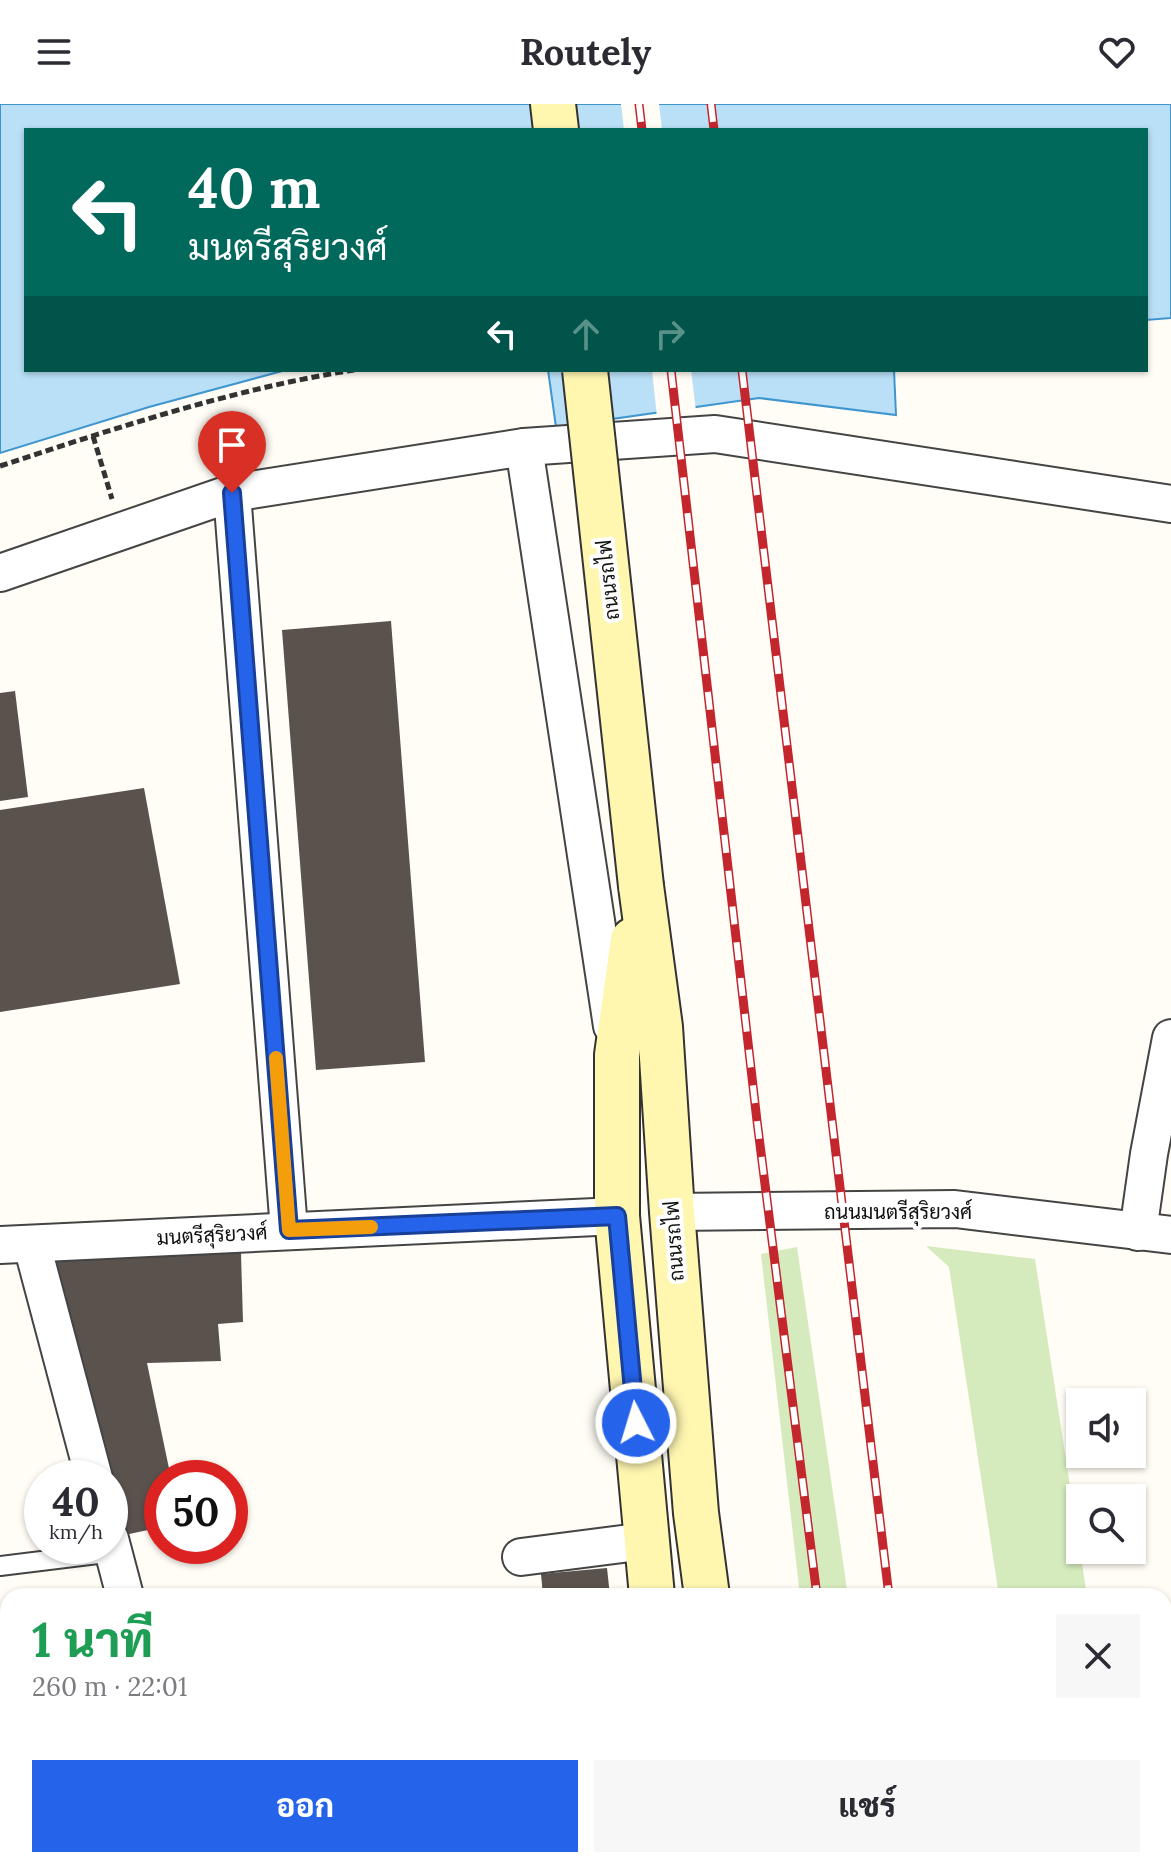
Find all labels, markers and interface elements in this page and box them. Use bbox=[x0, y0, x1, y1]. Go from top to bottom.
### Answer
text: Routely bbox=[520, 29, 651, 75]
icon: menu bbox=[32, 30, 76, 74]
icon: heart bbox=[1095, 30, 1139, 74]
text: 40 m bbox=[188, 152, 321, 223]
icon: left bbox=[56, 160, 160, 264]
text: มนตรีสุริยวงศ์ bbox=[188, 224, 388, 270]
icon: left bbox=[480, 312, 524, 356]
icon: ahead bbox=[564, 312, 608, 356]
icon: right bbox=[648, 312, 692, 356]
pin bbox=[198, 411, 266, 493]
icon: arrive bbox=[210, 423, 254, 467]
street label: ถนนรถไฟ bbox=[591, 539, 624, 621]
street label: ถนนมนตรีสุริยวงศ์ bbox=[824, 1198, 972, 1226]
street label: ถนนรถไฟ bbox=[658, 1200, 689, 1282]
street label: มนตรีสุริยวงศ์ bbox=[156, 1218, 268, 1252]
position arrow bbox=[594, 1381, 678, 1465]
map controls bbox=[1066, 1388, 1146, 1564]
button: sound bbox=[1066, 1388, 1146, 1468]
speed limit sign: 50 bbox=[144, 1460, 248, 1564]
text: 40 bbox=[52, 1476, 100, 1527]
button: search bbox=[1066, 1484, 1146, 1564]
text: km/h bbox=[49, 1519, 103, 1544]
text: 1 นาที bbox=[32, 1609, 153, 1670]
button: close bbox=[1056, 1614, 1140, 1698]
text: 260 m · 22:01 bbox=[32, 1670, 187, 1703]
button: ออก bbox=[32, 1760, 578, 1852]
button: แชร์ bbox=[594, 1760, 1140, 1852]

